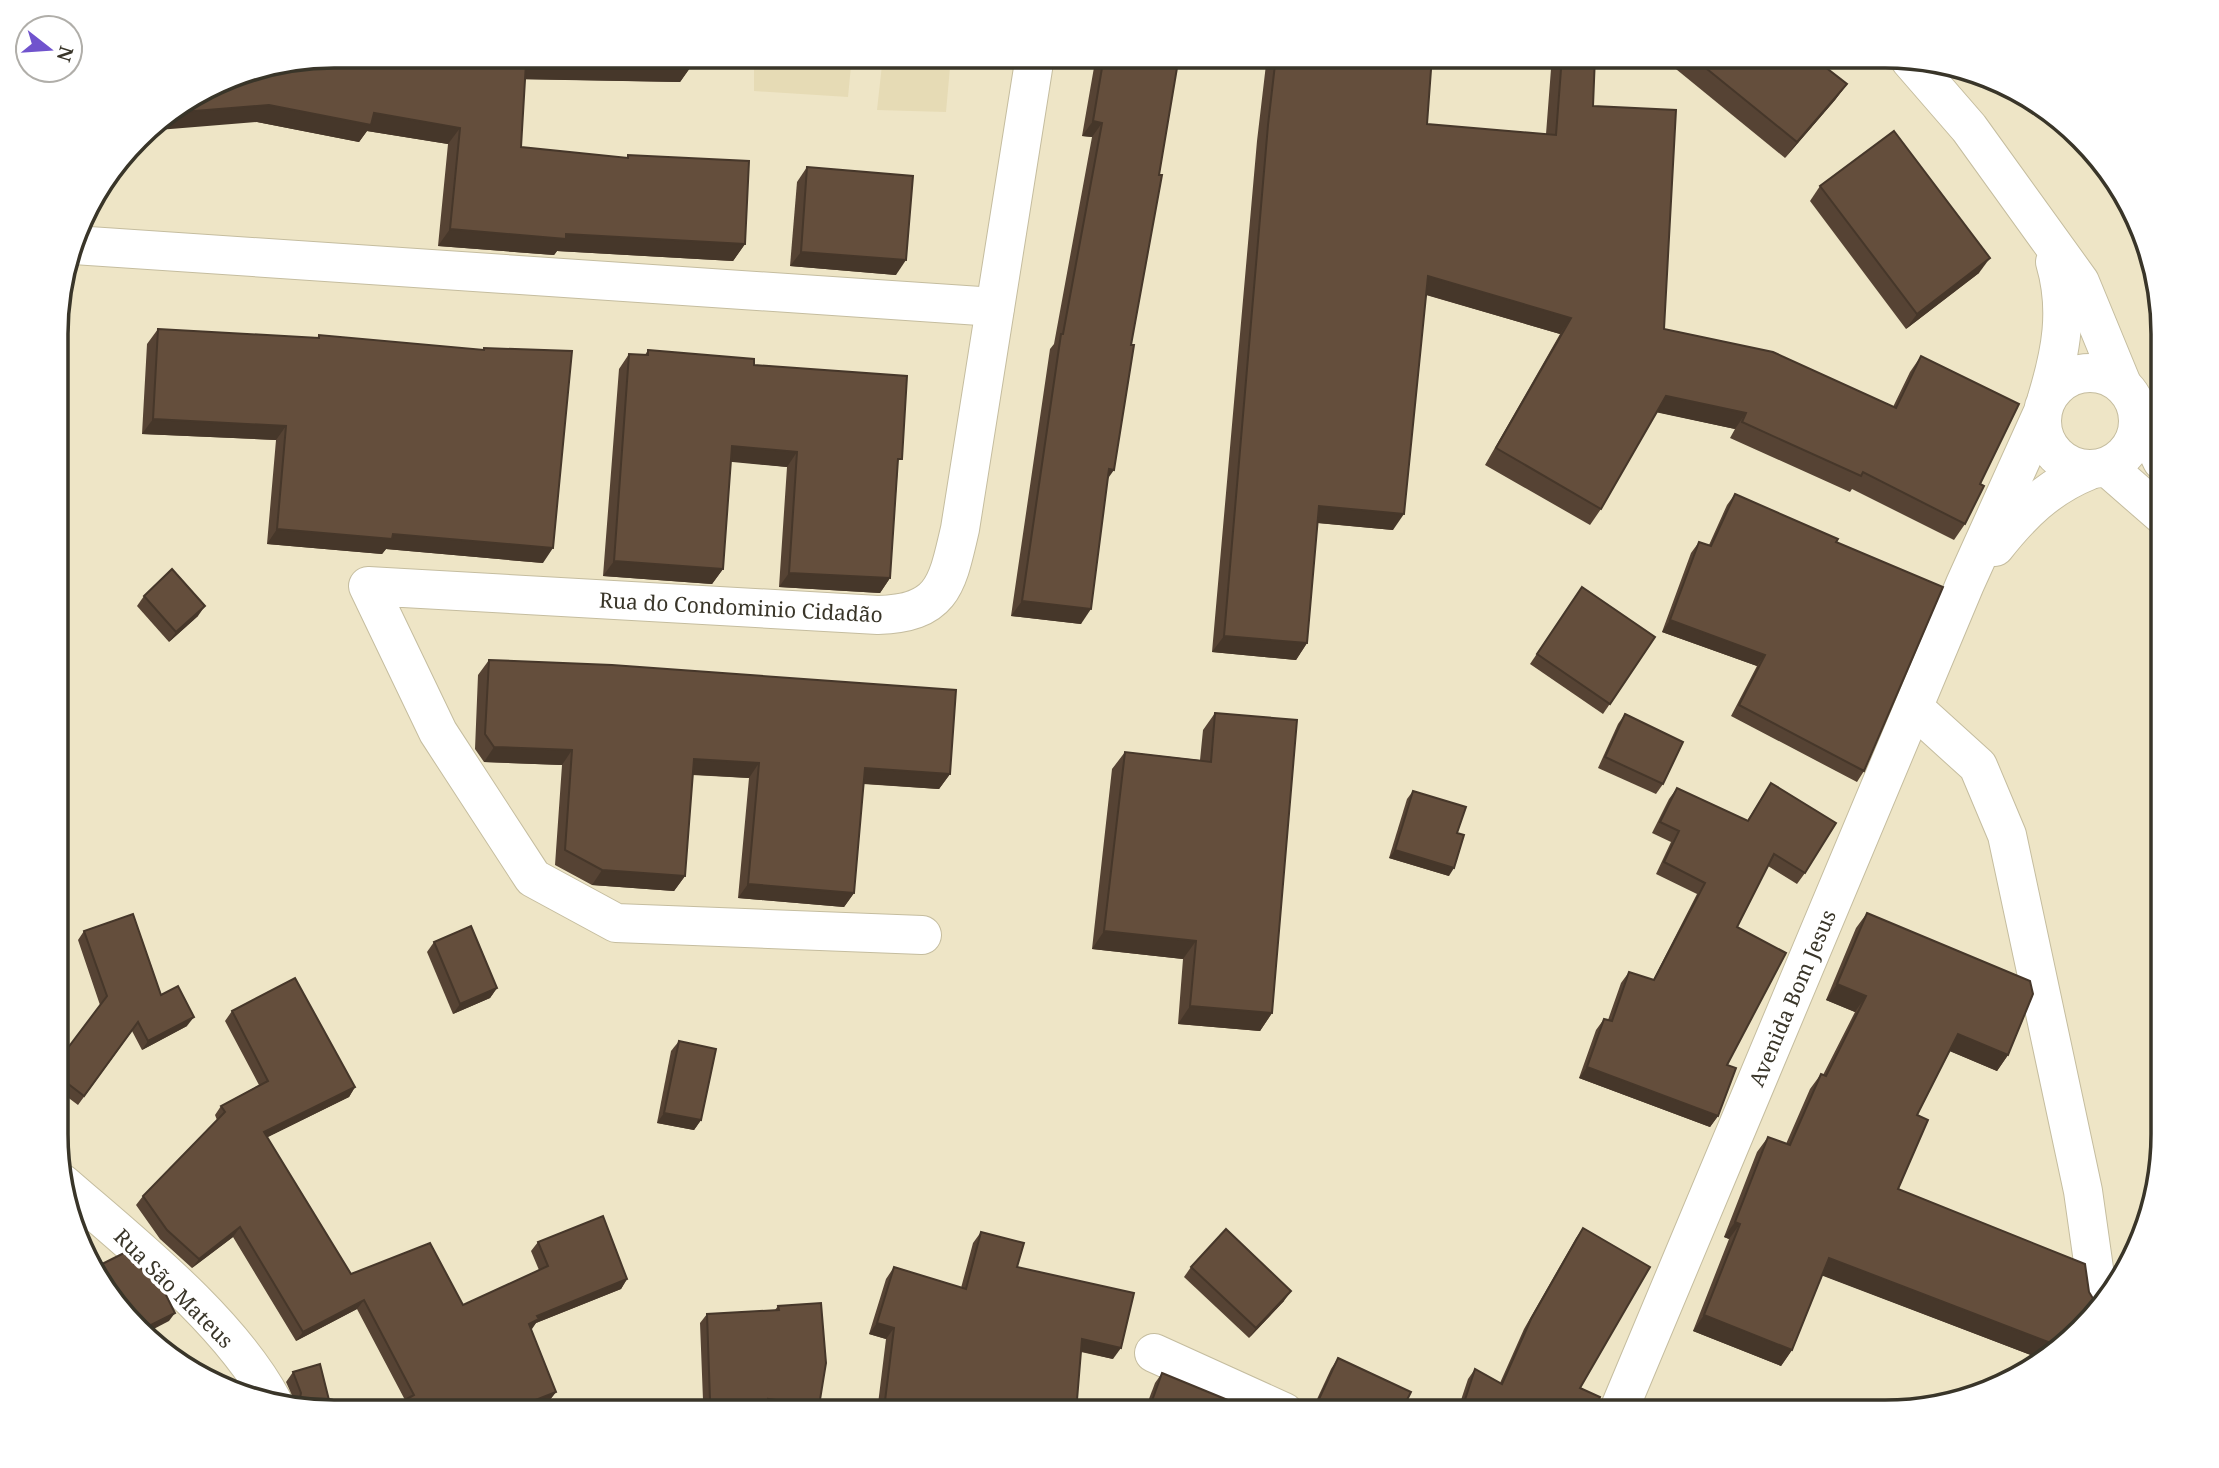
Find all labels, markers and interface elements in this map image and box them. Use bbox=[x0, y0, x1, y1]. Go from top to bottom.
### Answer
north arrow bbox=[14, 14, 84, 84]
text: N bbox=[51, 43, 80, 65]
street label: Rua do Condominio Cidadão bbox=[598, 586, 884, 628]
street label: Avenida Bom Jesus bbox=[1742, 905, 1842, 1091]
street label: Rua São Mateus bbox=[108, 1222, 240, 1354]

